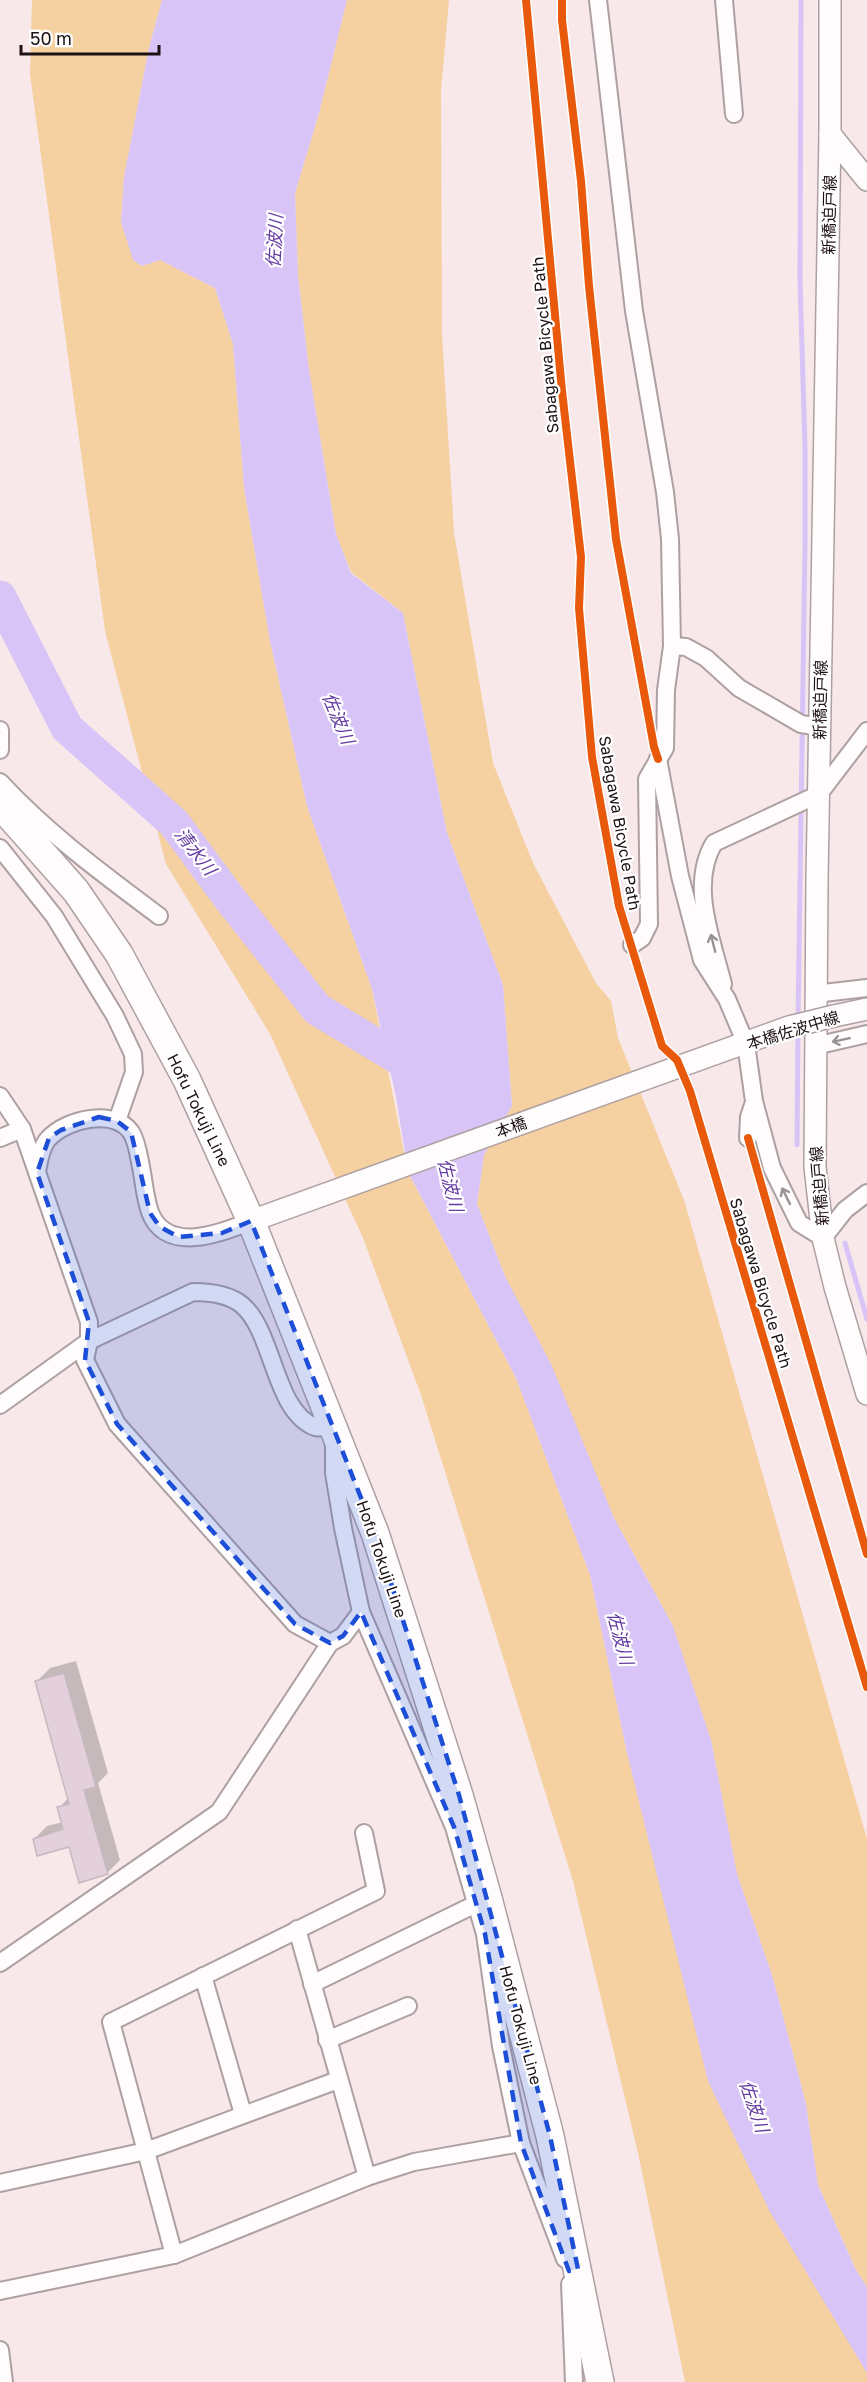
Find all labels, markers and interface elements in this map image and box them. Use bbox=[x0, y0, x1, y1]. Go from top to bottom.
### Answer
scale bar bbox=[21, 18, 159, 56]
text: 50 m bbox=[30, 27, 72, 49]
street label: 新橋迫戸線 bbox=[818, 175, 840, 255]
water label: 佐波川 bbox=[262, 211, 287, 269]
street label: Sabagawa Bicycle Path bbox=[527, 256, 563, 434]
street label: 新橋迫戸線 bbox=[809, 660, 831, 740]
water label: 佐波川 bbox=[318, 689, 360, 749]
street label: Sabagawa Bicycle Path bbox=[595, 734, 645, 912]
water label: 清水川 bbox=[171, 823, 223, 881]
one-way arrow bbox=[706, 934, 718, 953]
street label: 本橋佐波中線 bbox=[744, 1006, 842, 1054]
one-way arrow bbox=[832, 1035, 851, 1046]
street label: Hofu Tokuji Line bbox=[163, 1050, 235, 1170]
street label: 本橋 bbox=[493, 1112, 529, 1142]
street label: 新橋迫戸線 bbox=[806, 1145, 832, 1227]
water label: 佐波川 bbox=[434, 1156, 469, 1216]
one-way arrow bbox=[779, 1187, 791, 1205]
street label: Sabagawa Bicycle Path bbox=[726, 1195, 796, 1371]
street label: Hofu Tokuji Line bbox=[353, 1498, 411, 1620]
water label: 佐波川 bbox=[603, 1609, 639, 1669]
street label: Hofu Tokuji Line bbox=[495, 1963, 547, 2087]
water label: 佐波川 bbox=[736, 2077, 775, 2137]

